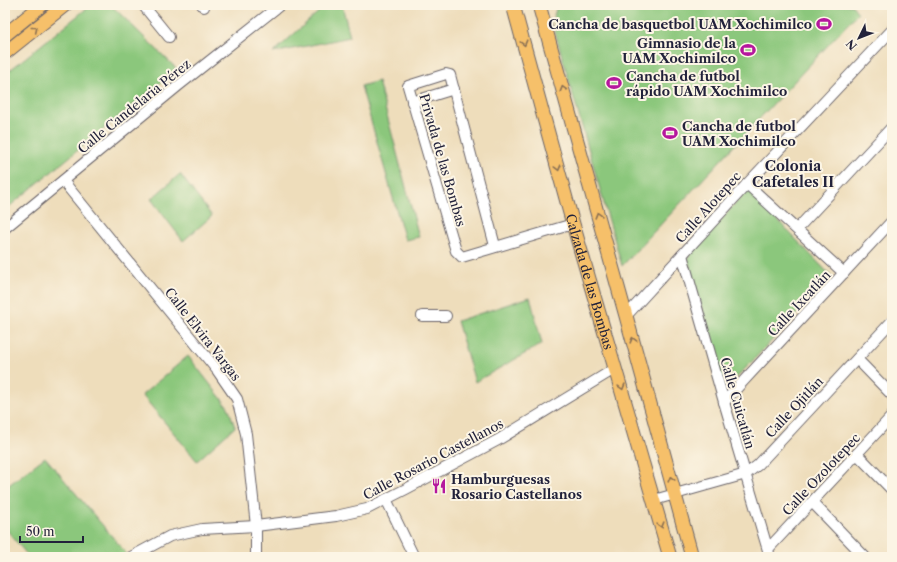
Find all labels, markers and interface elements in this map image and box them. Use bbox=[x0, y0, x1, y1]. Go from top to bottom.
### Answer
sports icon: Cancha de basquetbol UAM Xochimilco bbox=[815, 15, 833, 33]
place label: Cancha de basquetbol UAM Xochimilco bbox=[548, 16, 812, 32]
north arrow bbox=[839, 18, 879, 58]
one-way arrow bbox=[30, 27, 37, 34]
place label: Gimnasio de la UAM Xochimilco bbox=[622, 35, 736, 66]
text: N bbox=[843, 36, 860, 53]
one-way arrow bbox=[519, 39, 527, 46]
sports icon: Gimnasio de la UAM Xochimilco bbox=[739, 41, 757, 59]
street label: Calle Candelaria Pérez bbox=[74, 55, 194, 156]
place label: Cancha de futbol rápido UAM Xochimilco bbox=[626, 68, 787, 99]
sports icon: Cancha de futbol rápido UAM Xochimilco bbox=[605, 74, 623, 92]
one-way arrow bbox=[559, 86, 568, 93]
street label: Privada de las Bombas bbox=[416, 92, 470, 229]
place label: Cancha de futbol UAM Xochimilco bbox=[682, 118, 796, 149]
sports icon: Cancha de futbol UAM Xochimilco bbox=[661, 124, 679, 142]
district label: Colonia Cafetales II bbox=[752, 157, 834, 191]
one-way arrow bbox=[553, 164, 562, 171]
street label: Calle Alotepec bbox=[672, 168, 744, 246]
one-way arrow bbox=[594, 211, 603, 218]
street label: Calzada de las Bombas bbox=[563, 212, 617, 352]
street label: Calle Ixcatlán bbox=[764, 267, 834, 339]
street label: Calle Elvira Vargas bbox=[162, 284, 245, 384]
one-way arrow bbox=[629, 337, 638, 344]
street label: Calle Cuicatlán bbox=[717, 355, 759, 451]
street label: Calle Ojitlán bbox=[762, 373, 826, 441]
one-way arrow bbox=[617, 383, 626, 390]
street label: Calle Rosario Castellanos bbox=[360, 415, 506, 503]
street label: Calle Ozolotepec bbox=[779, 429, 863, 518]
place label: Hamburguesas Rosario Castellanos bbox=[451, 471, 582, 502]
one-way arrow bbox=[667, 476, 676, 483]
restaurant icon: Hamburguesas Rosario Castellanos bbox=[430, 477, 448, 495]
scale bar bbox=[20, 518, 83, 544]
one-way arrow bbox=[657, 522, 665, 529]
text: 50 m bbox=[26, 524, 55, 539]

